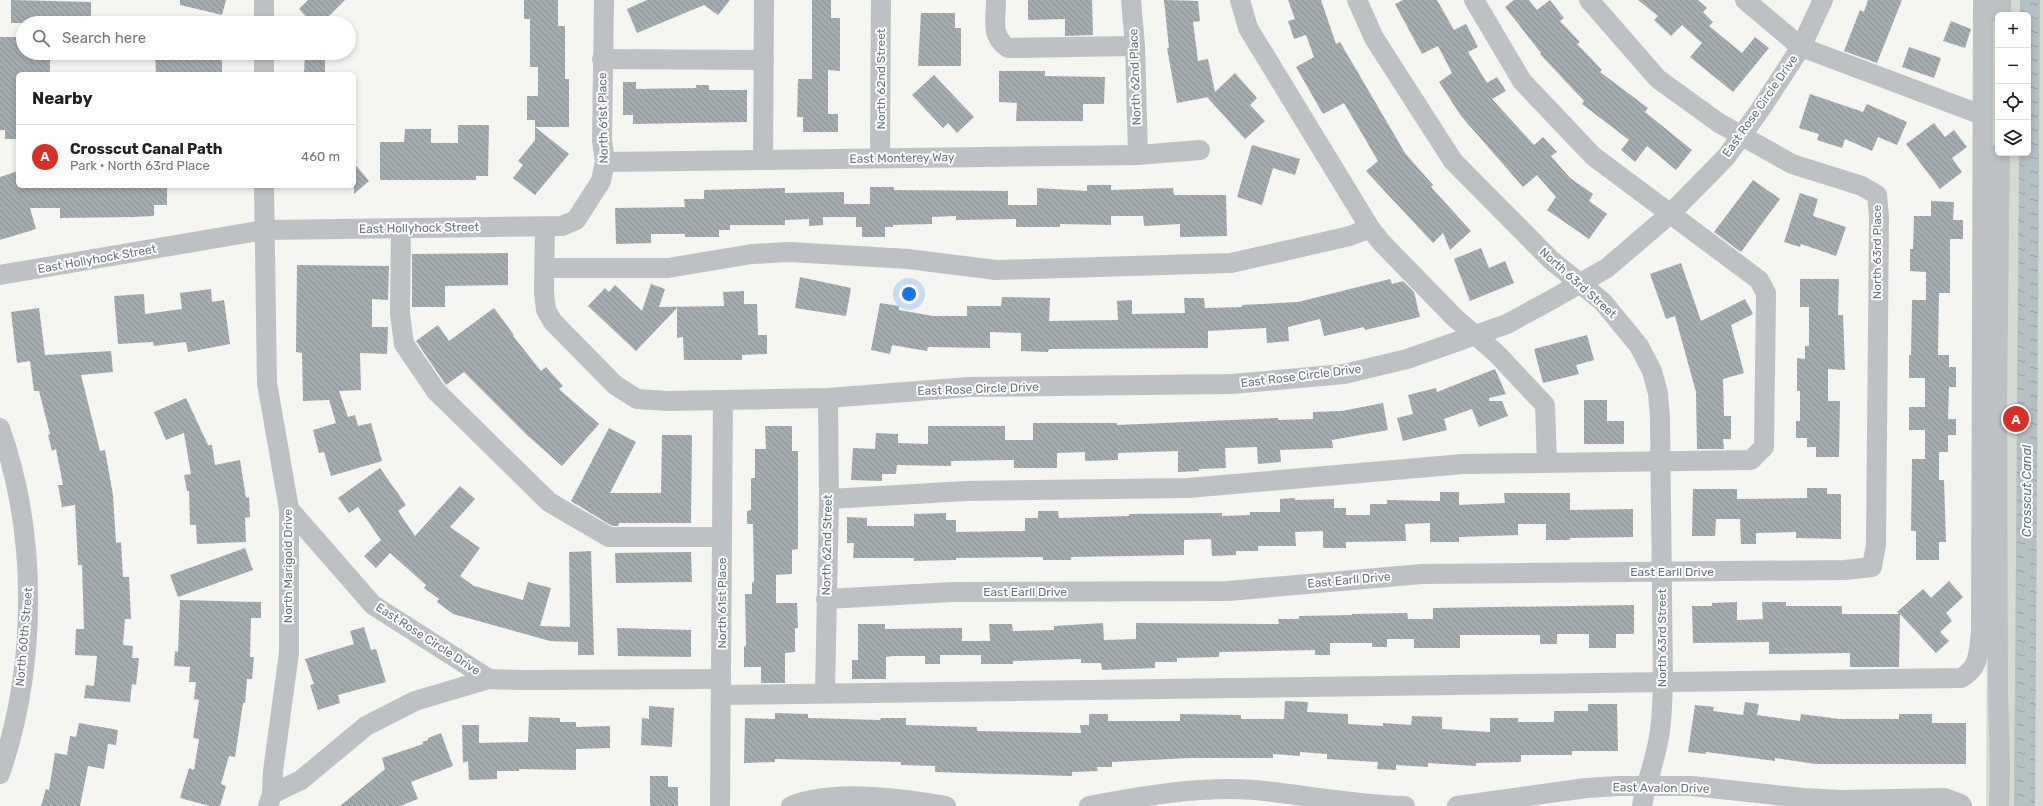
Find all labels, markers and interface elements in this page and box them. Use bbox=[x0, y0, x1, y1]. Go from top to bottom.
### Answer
map controls bbox=[1995, 12, 2031, 156]
button: + bbox=[1995, 12, 2031, 48]
search box bbox=[16, 16, 356, 60]
icon: search bbox=[30, 27, 52, 49]
street label: North 62nd Street bbox=[874, 28, 888, 130]
street label: North 62nd Place bbox=[1126, 28, 1144, 126]
text: Search here bbox=[62, 29, 146, 47]
button: − bbox=[1995, 48, 2031, 84]
street label: East Rose Circle Drive bbox=[1719, 52, 1801, 160]
street label: North 61st Place bbox=[595, 72, 611, 164]
button: locate bbox=[1995, 84, 2031, 120]
text: Nearby bbox=[32, 88, 93, 108]
button: layers bbox=[1995, 120, 2031, 156]
text: Crosscut Canal Path bbox=[70, 140, 223, 158]
text: A bbox=[40, 149, 50, 164]
text: 460 m bbox=[301, 149, 340, 164]
street label: East Monterey Way bbox=[849, 150, 955, 166]
text: Park · North 63rd Place bbox=[70, 158, 210, 173]
street label: North 63rd Place bbox=[1870, 205, 1884, 299]
street label: East Hollyhock Street bbox=[359, 220, 479, 236]
street label: East Hollyhock Street bbox=[37, 242, 158, 276]
street label: North 63rd Street bbox=[1537, 245, 1619, 321]
your location bbox=[899, 284, 919, 304]
street label: East Rose Circle Drive bbox=[1240, 362, 1362, 390]
street label: East Rose Circle Drive bbox=[917, 380, 1039, 398]
pin: A bbox=[2003, 404, 2029, 434]
water label: Crosscut Canal bbox=[2019, 444, 2034, 537]
street label: North 62nd Street bbox=[819, 494, 835, 596]
street label: North Marigold Drive bbox=[281, 509, 295, 623]
street label: North 61st Place bbox=[715, 557, 729, 649]
street label: East Earll Drive bbox=[1630, 565, 1714, 579]
street label: East Earll Drive bbox=[1307, 569, 1392, 591]
street label: East Earll Drive bbox=[983, 585, 1067, 599]
street label: North 60th Street bbox=[13, 587, 35, 687]
street label: North 63rd Street bbox=[1655, 589, 1669, 687]
street label: East Rose Circle Drive bbox=[373, 600, 483, 678]
street label: East Avalon Drive bbox=[1612, 780, 1710, 796]

